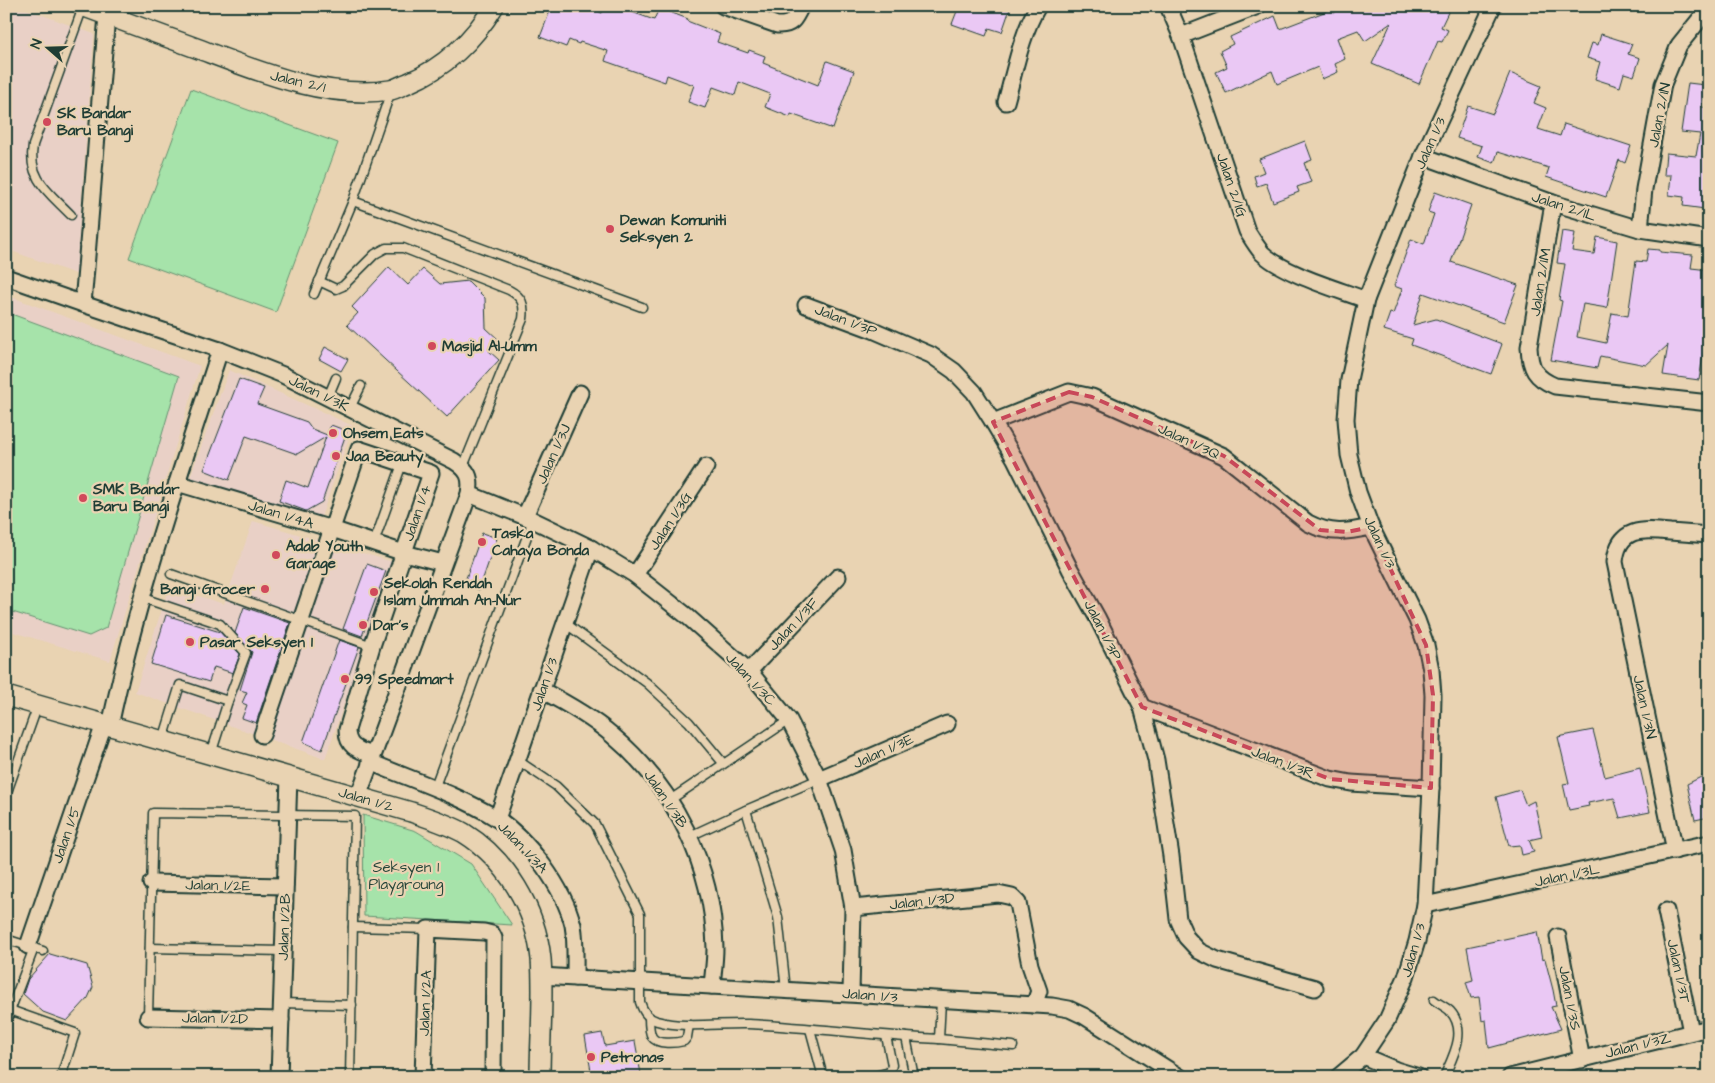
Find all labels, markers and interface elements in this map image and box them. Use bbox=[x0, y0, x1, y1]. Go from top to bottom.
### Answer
north arrow bbox=[22, 22, 72, 72]
text: N bbox=[26, 36, 48, 51]
street label: Jalan 2/1 bbox=[268, 65, 328, 98]
street label: Jalan 2/1N bbox=[1643, 81, 1676, 149]
place label: SK Bandar Baru Bangi bbox=[56, 103, 134, 143]
street label: Jalan 1/3 bbox=[1410, 113, 1451, 173]
marker: SK Bandar Baru Bangi bbox=[41, 116, 53, 128]
street label: Jalan 2/1G bbox=[1211, 150, 1253, 221]
street label: Jalan 2/1L bbox=[1529, 186, 1599, 227]
place label: Dewan Komuniti Seksyen 2 bbox=[619, 210, 727, 249]
marker: Dewan Komuniti Seksyen 2 bbox=[604, 223, 616, 235]
street label: Jalan 2/1M bbox=[1525, 246, 1556, 318]
street label: Jalan 1/3P bbox=[812, 299, 880, 342]
place label: Masjid Al-Umm bbox=[442, 336, 537, 357]
marker: Masjid Al-Umm bbox=[426, 340, 438, 352]
street label: Jalan 1/3K bbox=[285, 370, 352, 417]
street label: Jalan 1/3Q bbox=[1154, 418, 1223, 465]
street label: Jalan 1/3J bbox=[531, 421, 576, 487]
place label: Ohsem Eats bbox=[343, 423, 424, 444]
marker: Ohsem Eats bbox=[327, 427, 339, 439]
place label: Jaa Beauty bbox=[345, 446, 424, 468]
marker: Jaa Beauty bbox=[330, 450, 342, 462]
place label: SMK Bandar Baru Bangi bbox=[92, 479, 180, 519]
street label: Jalan 1/4 bbox=[398, 482, 437, 544]
street label: Jalan 1/3G bbox=[644, 487, 697, 555]
marker: SMK Bandar Baru Bangi bbox=[77, 492, 89, 504]
street label: Jalan 1/4A bbox=[245, 495, 317, 535]
street label: Jalan 1/3 bbox=[1358, 513, 1401, 572]
place label: Taska Cahaya Bonda bbox=[491, 523, 589, 562]
place label: Adab Youth Garage bbox=[286, 536, 363, 576]
marker: Taska Cahaya Bonda bbox=[476, 536, 488, 548]
marker: Adab Youth Garage bbox=[270, 549, 282, 561]
place label: Sekolah Rendah Islam Ummah An-Nur bbox=[383, 573, 522, 611]
place label: Bangi Grocer bbox=[160, 579, 256, 602]
marker: Bangi Grocer bbox=[259, 583, 271, 595]
marker: Sekolah Rendah Islam Ummah An-Nur bbox=[368, 586, 380, 598]
street label: Jalan 1/3F bbox=[763, 593, 824, 656]
street label: Jalan 1/3P bbox=[1078, 596, 1127, 664]
place label: Dar's bbox=[373, 615, 409, 636]
marker: Dar's bbox=[357, 619, 369, 631]
place label: Pasar Seksyen 1 bbox=[200, 632, 313, 654]
marker: Pasar Seksyen 1 bbox=[184, 636, 196, 648]
street label: Jalan 1/3C bbox=[720, 648, 781, 711]
street label: Jalan 1/3 bbox=[526, 654, 564, 714]
place label: 99 Speedmart bbox=[355, 669, 455, 690]
marker: 99 Speedmart bbox=[339, 673, 351, 685]
street label: Jalan 1/3N bbox=[1627, 673, 1662, 741]
street label: Jalan 1/3E bbox=[850, 729, 917, 774]
street label: Jalan 1/3R bbox=[1248, 741, 1317, 784]
street label: Jalan 1/3B bbox=[638, 766, 693, 833]
street label: Jalan 1/2 bbox=[336, 782, 396, 817]
street label: Jalan 1/5 bbox=[47, 804, 86, 866]
street label: Jalan 1/3A bbox=[492, 817, 553, 878]
park label: Seksyen 1 Playgroung bbox=[368, 857, 444, 896]
street label: Jalan 1/3L bbox=[1533, 858, 1602, 893]
street label: Jalan 1/2E bbox=[185, 874, 251, 897]
street label: Jalan 1/3D bbox=[889, 888, 956, 915]
street label: Jalan 1/2B bbox=[273, 893, 296, 961]
street label: Jalan 1/3 bbox=[1396, 920, 1431, 980]
street label: Jalan 1/3T bbox=[1662, 937, 1696, 1006]
street label: Jalan 1/3S bbox=[1553, 964, 1586, 1032]
street label: Jalan 1/2A bbox=[414, 969, 437, 1036]
street label: Jalan 1/3 bbox=[842, 983, 899, 1008]
street label: Jalan 1/2D bbox=[182, 1007, 249, 1030]
street label: Jalan 1/3Z bbox=[1603, 1027, 1673, 1064]
place label: Petronas bbox=[601, 1047, 665, 1068]
marker: Petronas bbox=[585, 1051, 597, 1063]

